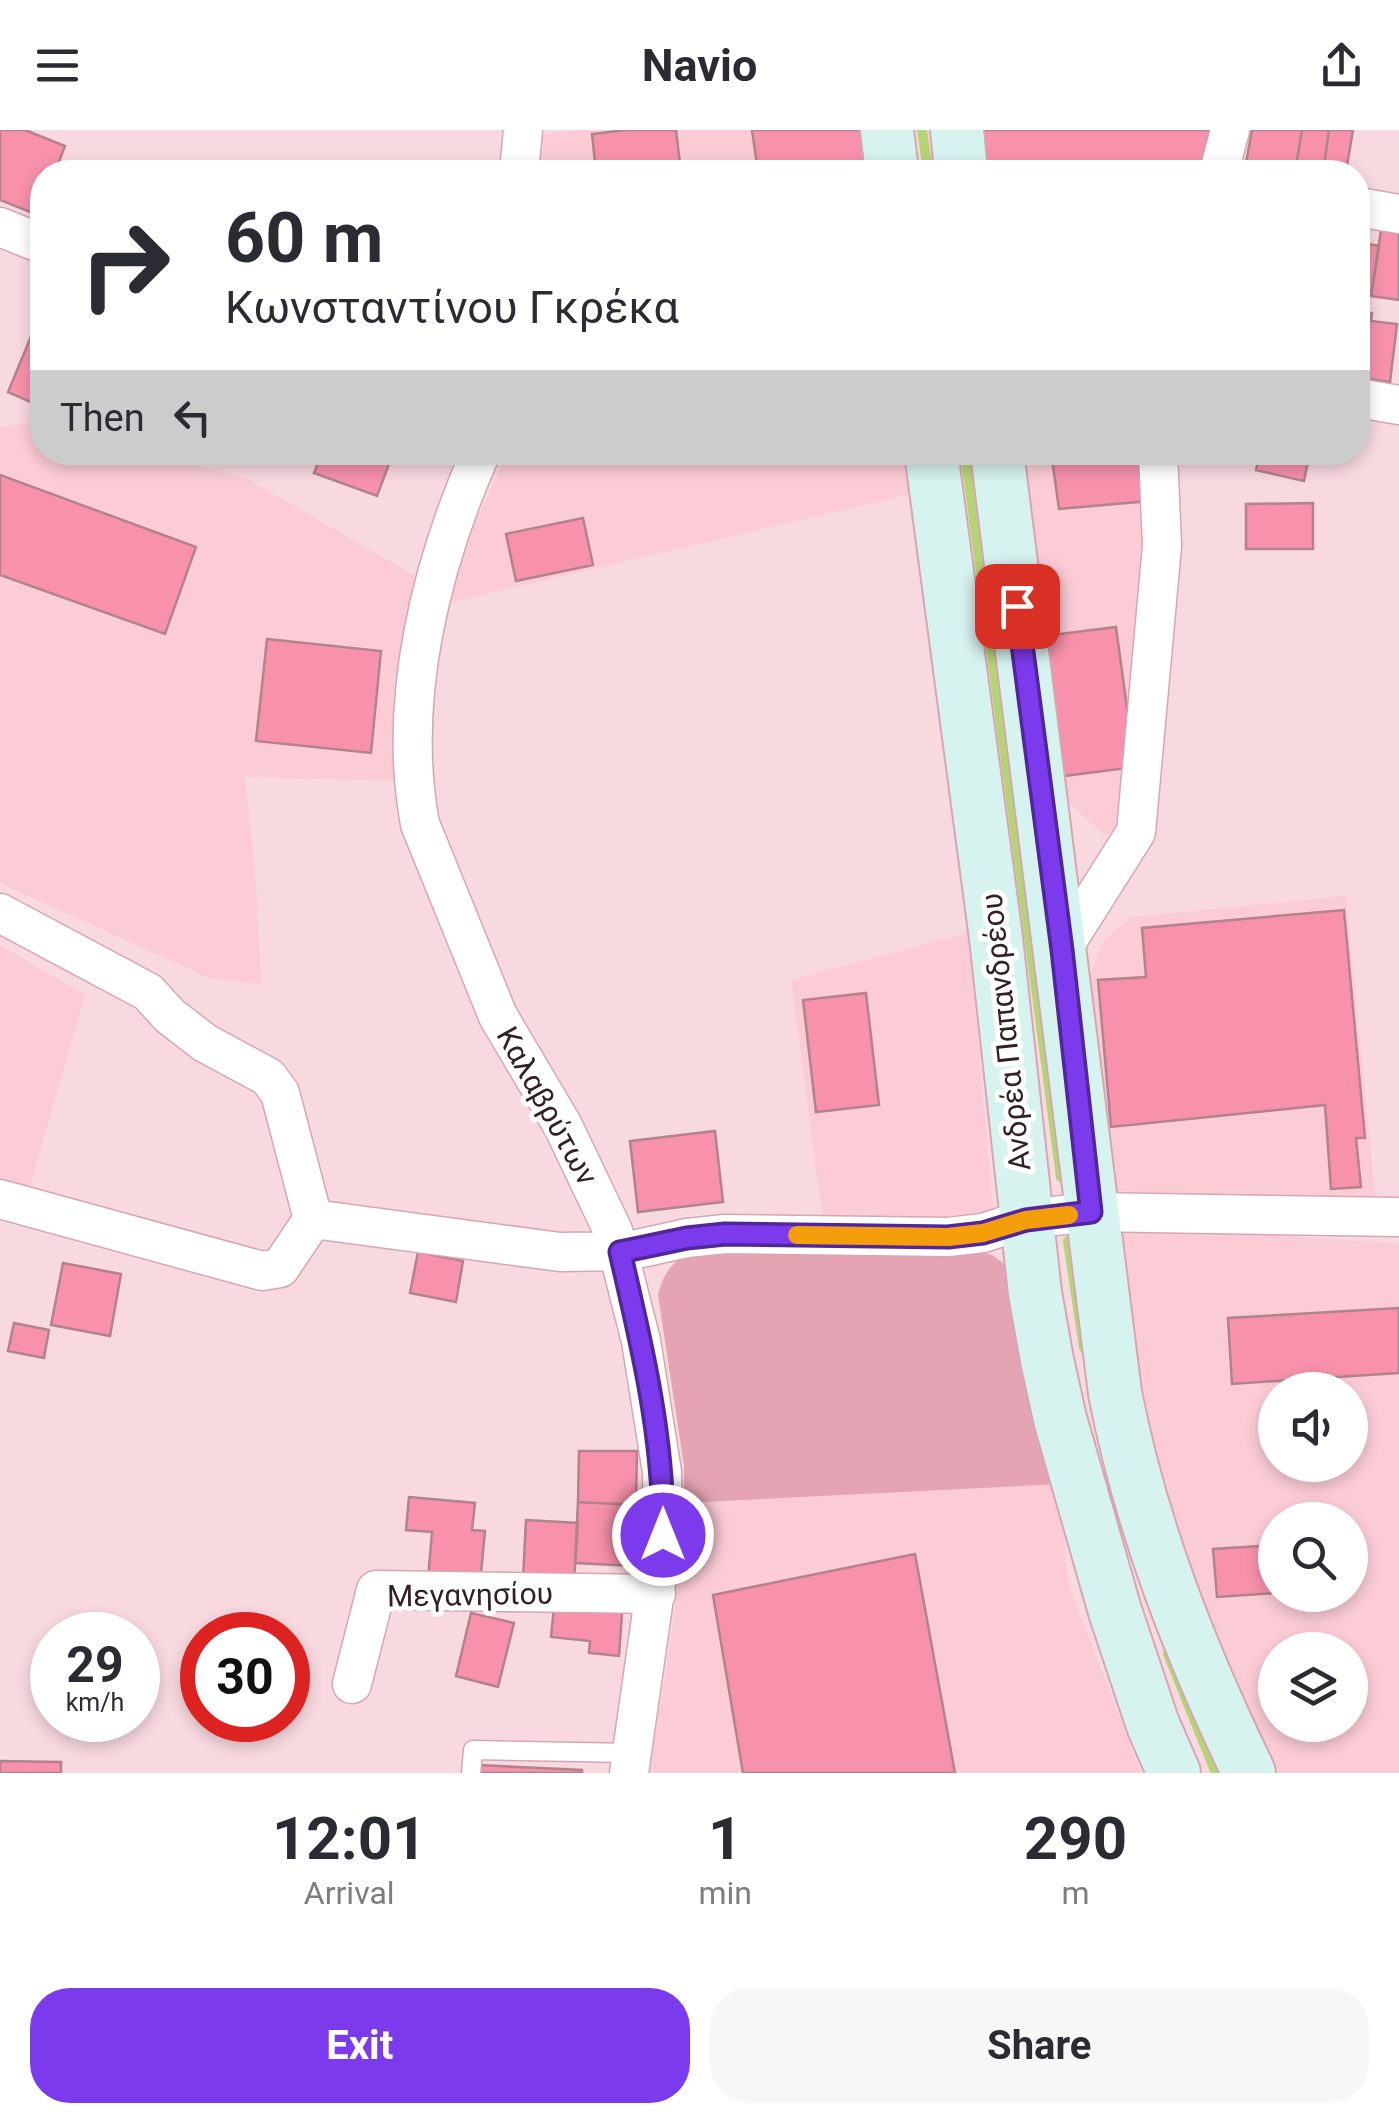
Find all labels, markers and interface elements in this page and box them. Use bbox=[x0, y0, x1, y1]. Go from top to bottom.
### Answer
icon: menu bbox=[30, 38, 85, 93]
icon: share bbox=[1314, 38, 1369, 93]
text: Navio bbox=[642, 39, 757, 92]
text: 60 m bbox=[225, 197, 383, 279]
icon: right bbox=[60, 200, 190, 330]
text: Κωνσταντίνου Γκρέκα bbox=[225, 281, 679, 334]
icon: left bbox=[165, 390, 220, 445]
text: Then bbox=[60, 396, 145, 440]
pin bbox=[975, 564, 1060, 649]
icon: arrive bbox=[990, 579, 1045, 634]
street label: Ανδρέα Παπανδρέου bbox=[974, 891, 1037, 1173]
street label: Καλαβρύτων bbox=[490, 1021, 605, 1191]
map controls bbox=[1258, 1372, 1368, 1742]
button: sound bbox=[1258, 1372, 1368, 1482]
position arrow bbox=[611, 1483, 715, 1587]
button: search bbox=[1258, 1502, 1368, 1612]
street label: Μεγανησίου bbox=[387, 1576, 553, 1613]
speed limit sign: 30 bbox=[180, 1612, 310, 1742]
button: layers bbox=[1258, 1632, 1368, 1742]
text: 29 bbox=[66, 1636, 124, 1694]
text: km/h bbox=[66, 1688, 124, 1717]
text: 12:01 bbox=[272, 1803, 427, 1874]
text: 1 bbox=[708, 1803, 742, 1874]
text: 290 bbox=[1024, 1803, 1127, 1874]
text: Arrival bbox=[304, 1874, 395, 1912]
text: min bbox=[698, 1874, 752, 1912]
text: m bbox=[1061, 1874, 1089, 1912]
button: Exit bbox=[30, 1988, 690, 2103]
button: Share bbox=[710, 1988, 1369, 2103]

